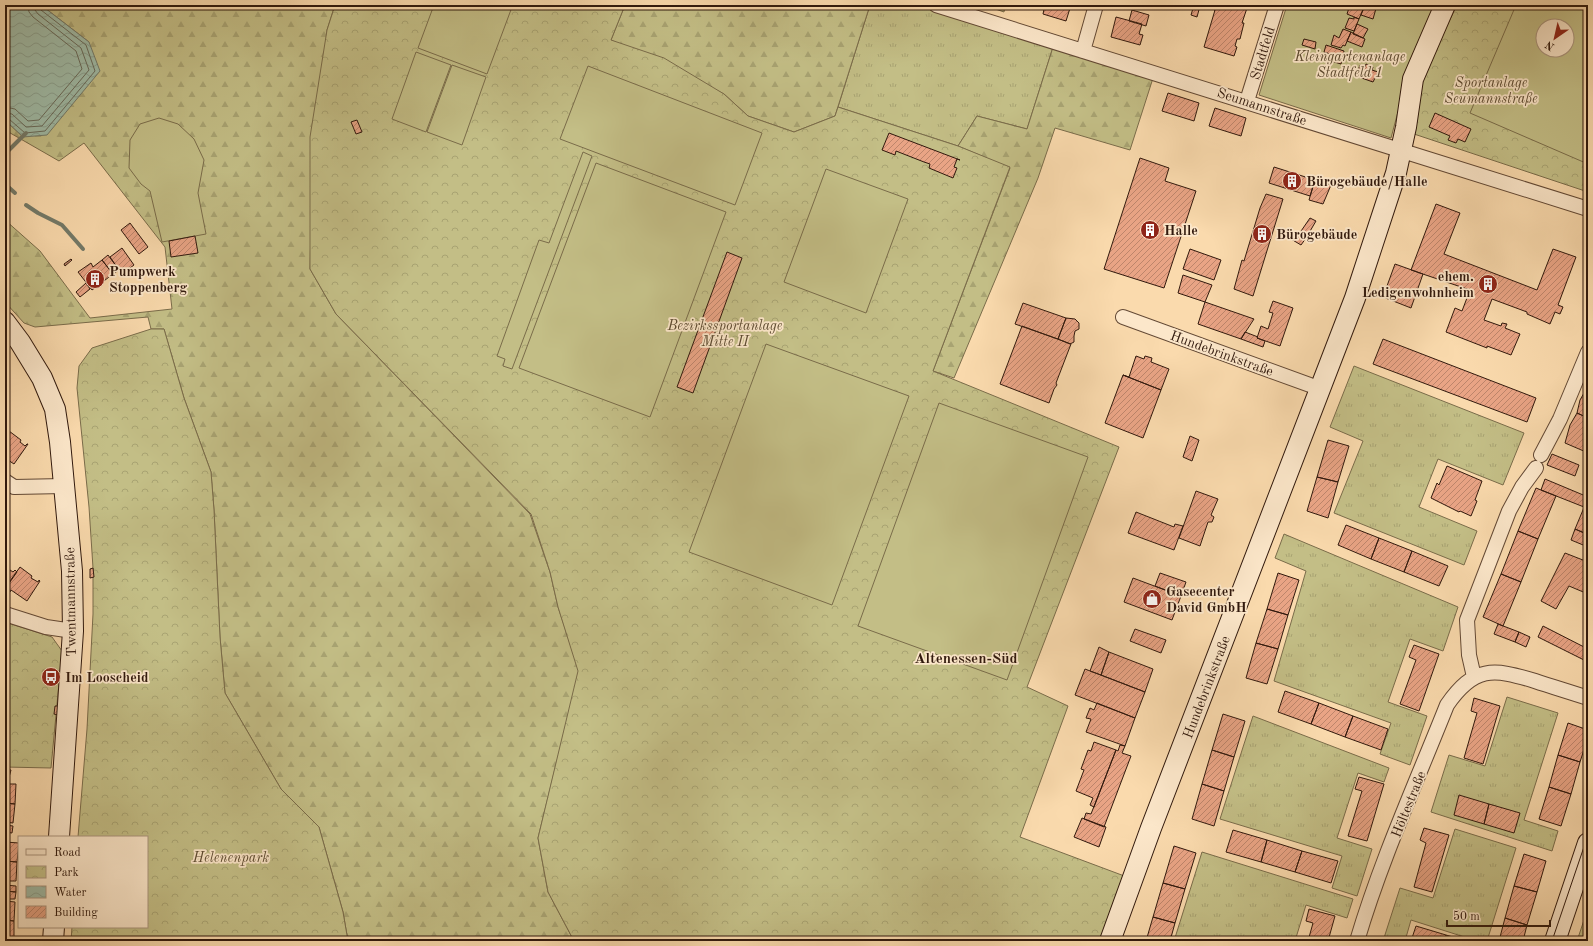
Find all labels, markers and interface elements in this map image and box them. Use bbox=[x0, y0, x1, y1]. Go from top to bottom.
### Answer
north arrow bbox=[1535, 18, 1575, 58]
street label: Stadtfeld bbox=[1248, 25, 1278, 82]
text: N bbox=[1543, 38, 1557, 52]
park label: Kleingartenanlage Stadtfeld 1 bbox=[1293, 50, 1406, 81]
park label: Sportanlage Seumannstraße bbox=[1444, 76, 1538, 106]
street label: Seumannstraße bbox=[1215, 86, 1308, 128]
building icon: Bürogebäude/Halle bbox=[1281, 170, 1303, 192]
place label: Bürogebäude/Halle bbox=[1306, 175, 1428, 190]
building icon: Halle bbox=[1139, 219, 1161, 241]
building icon: Bürogebäude bbox=[1251, 223, 1273, 245]
place label: Halle bbox=[1164, 224, 1198, 238]
place label: Bürogebäude bbox=[1276, 228, 1357, 242]
place label: Pumpwerk Stoppenberg bbox=[109, 265, 188, 295]
building icon: Pumpwerk Stoppenberg bbox=[84, 268, 106, 290]
place label: ehem. Ledigenwohnheim bbox=[1362, 270, 1474, 300]
building icon: ehem. Ledigenwohnheim bbox=[1477, 273, 1499, 295]
park label: Bezirkssportanlage Mitte II bbox=[667, 319, 783, 349]
street label: Hundebrinkstraße bbox=[1168, 329, 1275, 379]
street label: Twentmannstraße bbox=[63, 547, 79, 657]
place label: Gasecenter David GmbH bbox=[1166, 585, 1247, 615]
shop icon: Gasecenter David GmbH bbox=[1141, 588, 1163, 610]
street label: Hundebrinkstraße bbox=[1181, 634, 1233, 741]
district label: Altenessen-Süd bbox=[914, 652, 1018, 667]
bus stop icon: Im Looscheid bbox=[40, 666, 62, 688]
place label: Im Looscheid bbox=[65, 671, 149, 685]
street label: Höltestraße bbox=[1389, 769, 1429, 840]
legend bbox=[18, 836, 148, 928]
text: Road bbox=[54, 847, 81, 859]
park label: Helenenpark bbox=[192, 851, 269, 866]
text: Park bbox=[54, 867, 79, 879]
text: Water bbox=[54, 887, 87, 899]
scale bar bbox=[1447, 902, 1550, 928]
text: Building bbox=[54, 907, 98, 919]
text: 50 m bbox=[1453, 910, 1480, 923]

